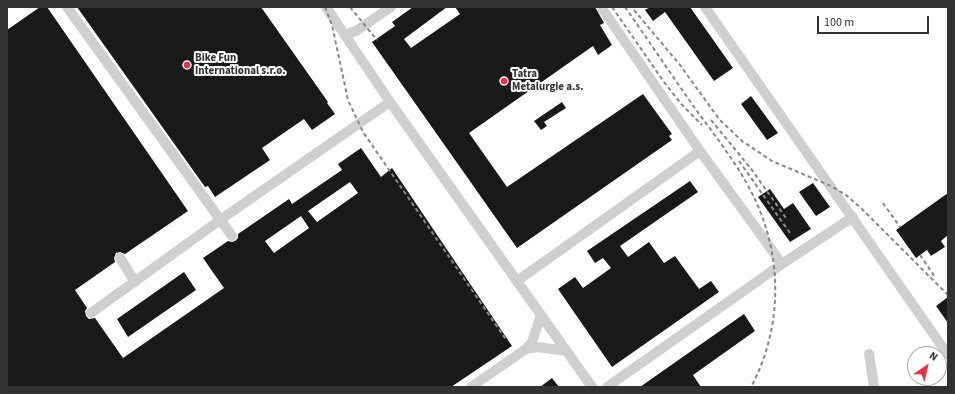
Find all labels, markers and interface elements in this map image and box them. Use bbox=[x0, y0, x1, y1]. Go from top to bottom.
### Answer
scale bar bbox=[819, 8, 931, 34]
text: 100 m bbox=[824, 14, 854, 31]
place label: Bike Fun International s.r.o. bbox=[195, 52, 285, 78]
marker: Bike Fun International s.r.o. bbox=[182, 60, 192, 70]
place label: Tatra Metalurgie a.s. bbox=[512, 68, 583, 94]
marker: Tatra Metalurgie a.s. bbox=[499, 76, 509, 86]
north arrow bbox=[907, 346, 947, 386]
text: N bbox=[926, 348, 941, 365]

